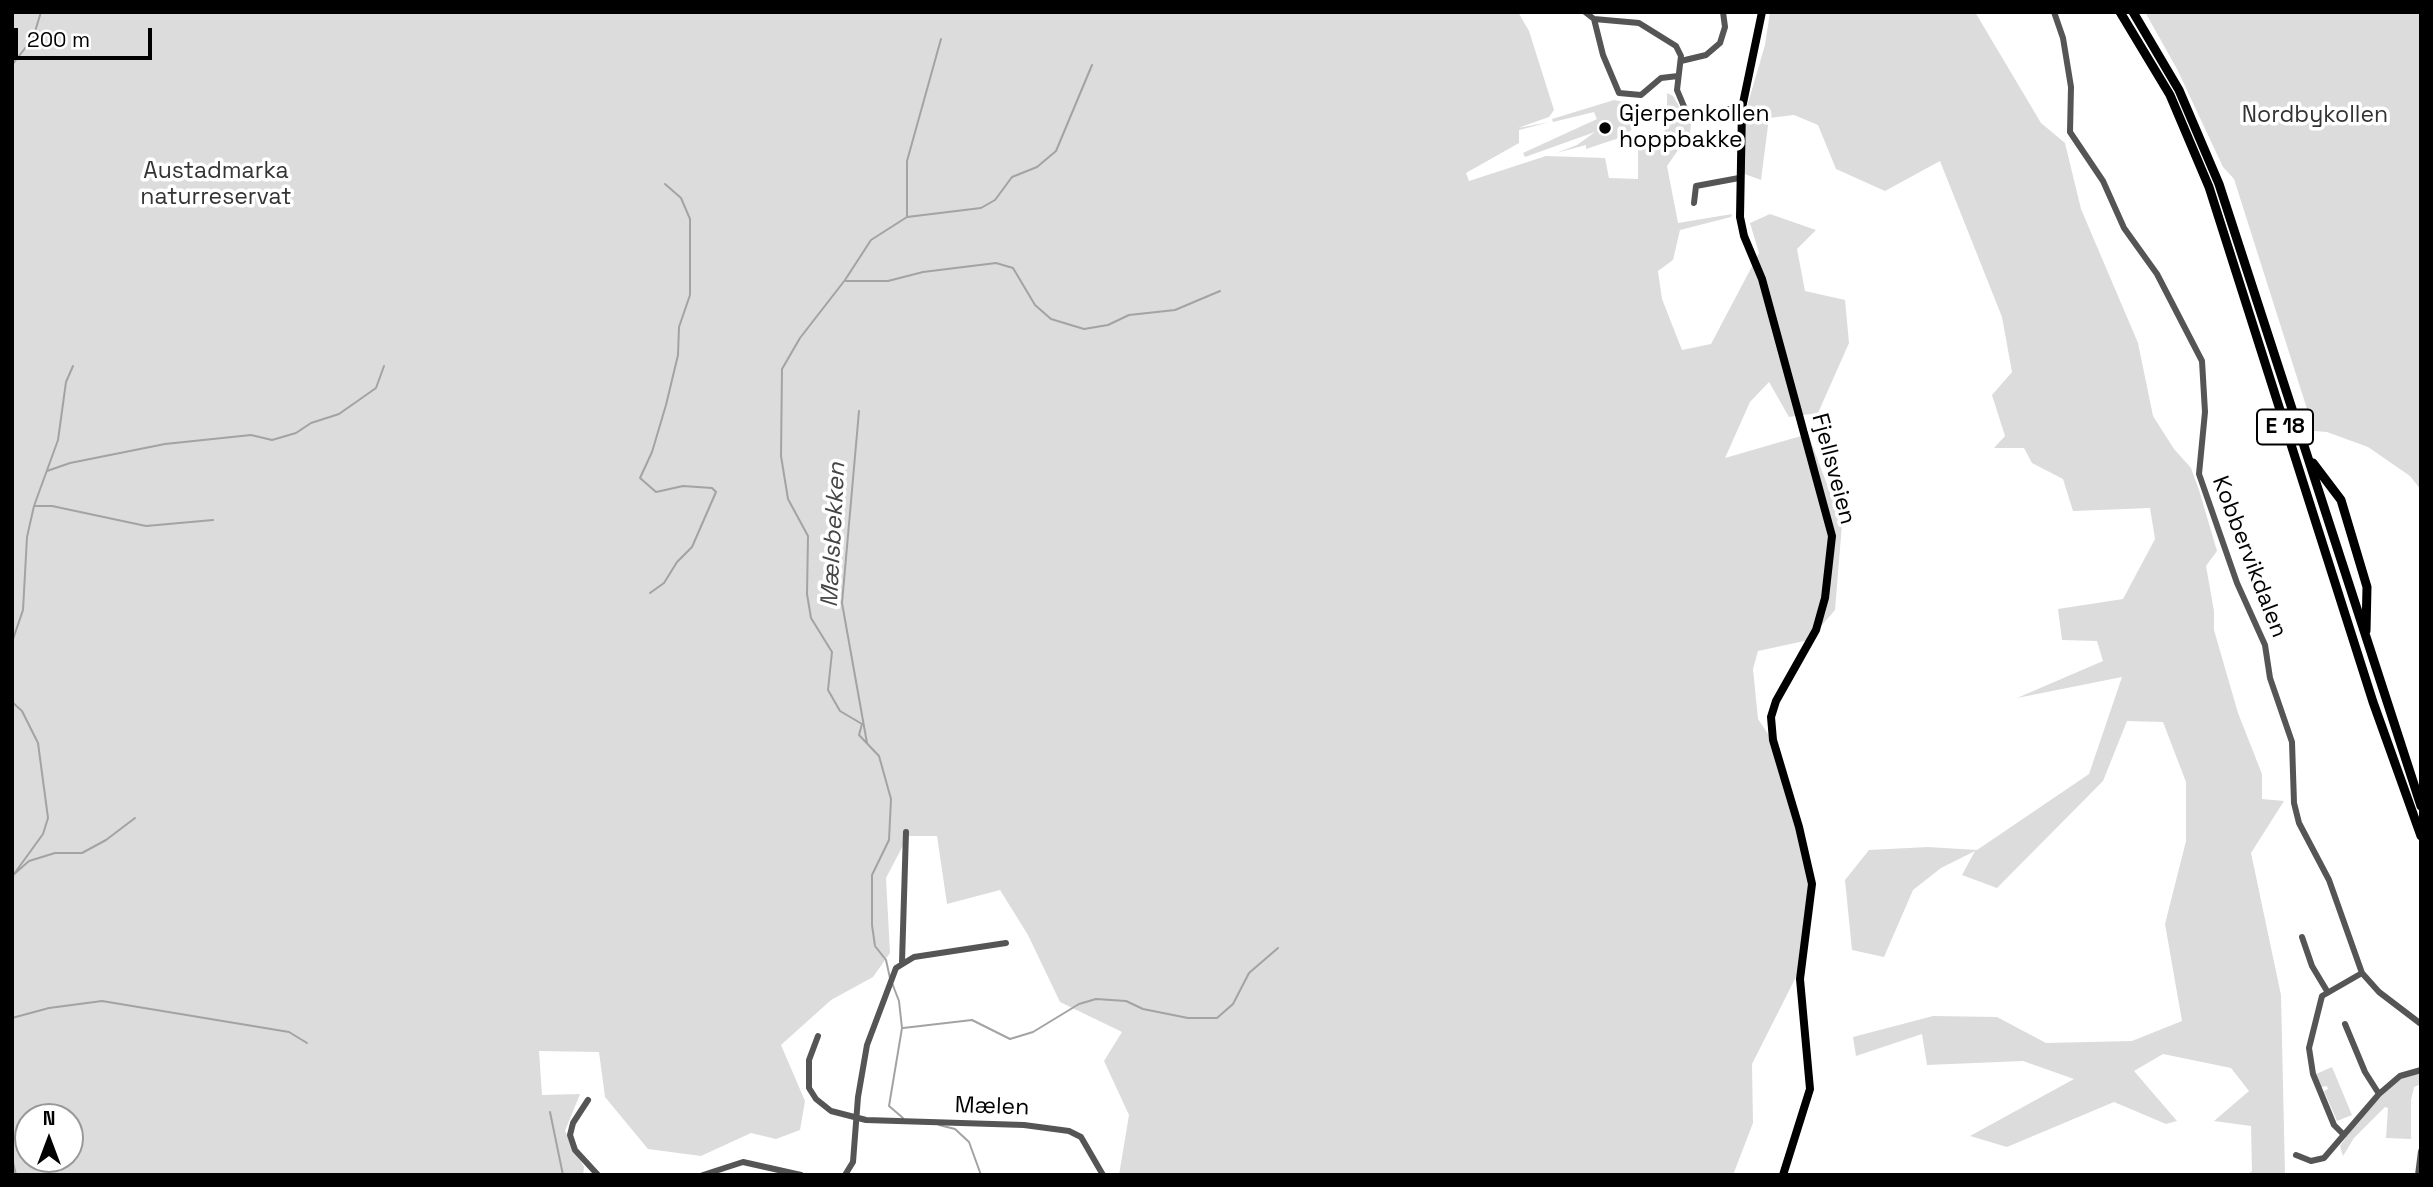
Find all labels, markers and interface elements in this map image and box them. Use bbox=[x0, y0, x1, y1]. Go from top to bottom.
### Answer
scale bar bbox=[18, 14, 156, 58]
text: 200 m bbox=[27, 26, 90, 53]
place label: Gjerpenkollen hoppbakke bbox=[1619, 101, 1770, 155]
park label: Nordbykollen bbox=[2242, 102, 2388, 130]
marker: Gjerpenkollen hoppbakke bbox=[1597, 120, 1613, 136]
park label: Austadmarka naturreservat bbox=[140, 158, 292, 212]
road number: E 18 bbox=[2257, 410, 2313, 444]
street label: Fjellsveien bbox=[1805, 411, 1861, 527]
water label: Mælsbekken bbox=[816, 462, 852, 608]
street label: Kobbervikdalen bbox=[2205, 472, 2293, 642]
street label: Mælen bbox=[954, 1092, 1030, 1122]
north arrow bbox=[14, 1103, 84, 1173]
text: N bbox=[43, 1106, 55, 1131]

